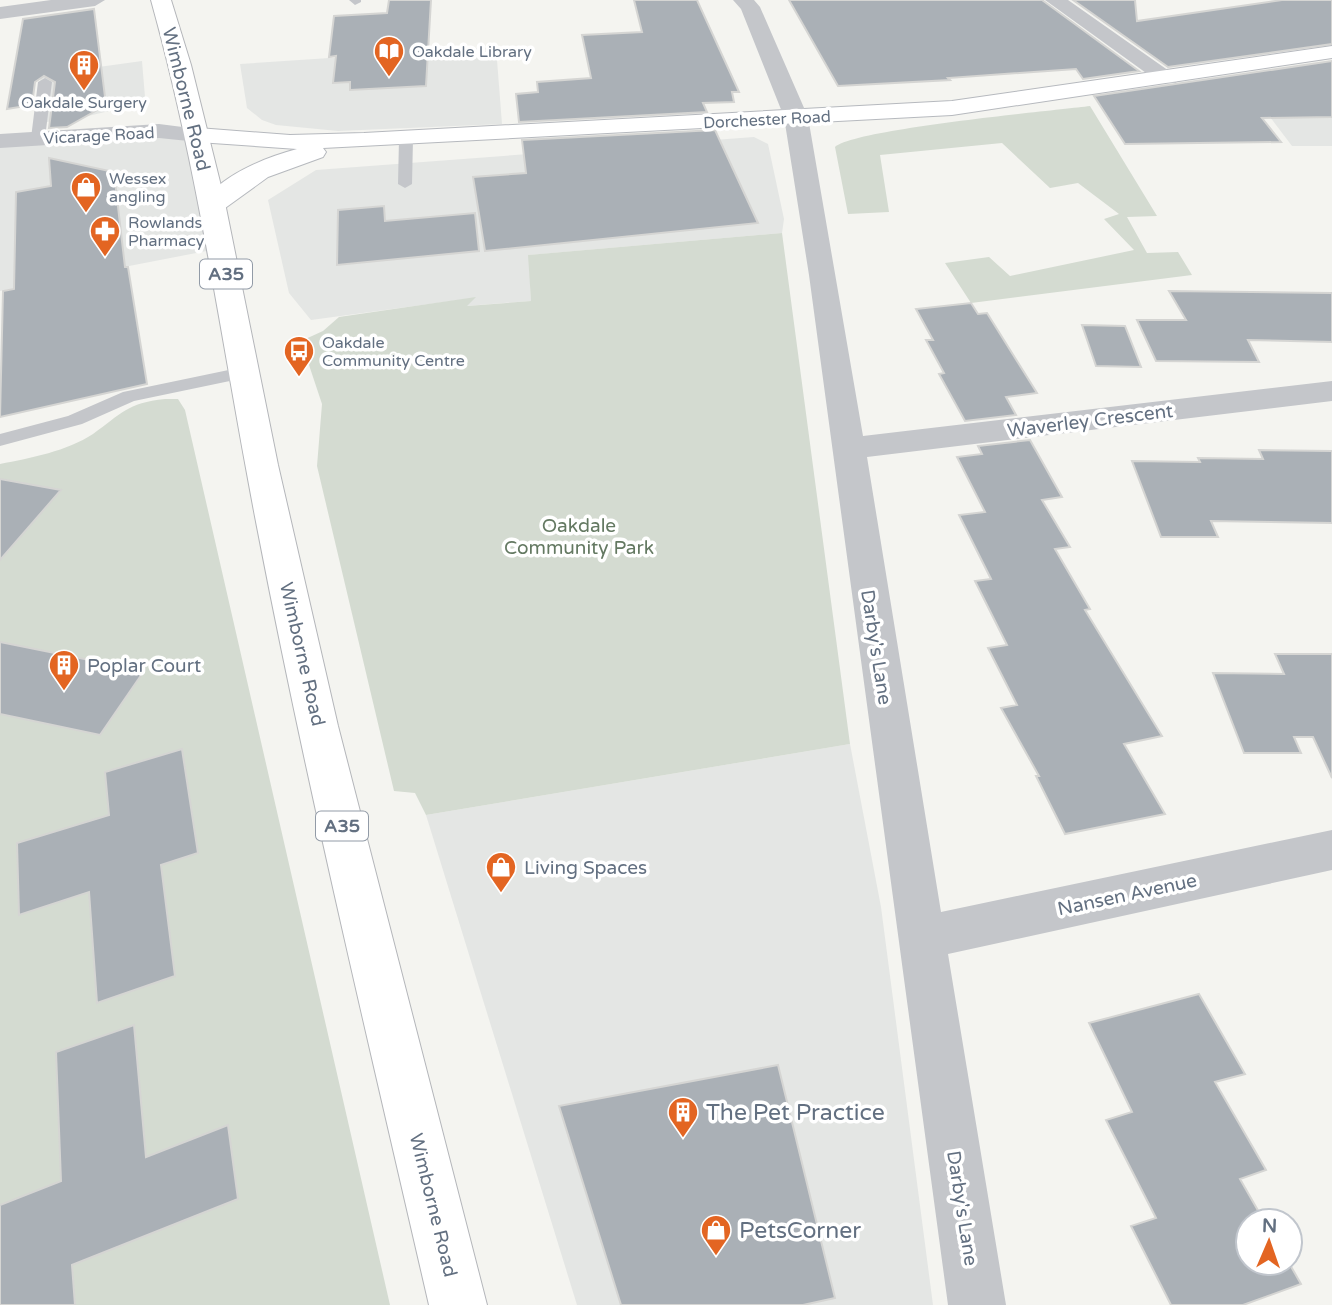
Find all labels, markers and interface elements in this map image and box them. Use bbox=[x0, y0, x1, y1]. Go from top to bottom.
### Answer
street label: Wimborne Road bbox=[158, 25, 214, 173]
library icon: Oakdale Library bbox=[372, 34, 406, 78]
place label: Oakdale Library bbox=[412, 42, 532, 62]
building icon: Oakdale Surgery bbox=[67, 48, 101, 92]
place label: Oakdale Surgery bbox=[21, 93, 147, 113]
street label: Dorchester Road bbox=[703, 107, 831, 133]
street label: Vicarage Road bbox=[43, 123, 155, 149]
place label: Wessex angling bbox=[109, 169, 167, 207]
shop icon: Wessex angling bbox=[69, 170, 103, 214]
place label: Rowlands Pharmacy bbox=[128, 213, 205, 251]
pharmacy icon: Rowlands Pharmacy bbox=[88, 214, 122, 258]
road number: A35 bbox=[200, 260, 252, 288]
place label: Oakdale Community Centre bbox=[322, 333, 465, 371]
bus stop icon: Oakdale Community Centre bbox=[282, 334, 316, 378]
street label: Waverley Crescent bbox=[1006, 400, 1174, 442]
park label: Oakdale Community Park bbox=[504, 515, 654, 559]
street label: Wimborne Road bbox=[275, 580, 329, 728]
street label: Darby's Lane bbox=[856, 588, 896, 706]
building icon: Poplar Court bbox=[47, 648, 81, 692]
place label: Poplar Court bbox=[87, 655, 201, 677]
road number: A35 bbox=[316, 812, 368, 840]
shop icon: Living Spaces bbox=[484, 850, 518, 894]
place label: Living Spaces bbox=[524, 857, 647, 879]
street label: Nansen Avenue bbox=[1056, 869, 1199, 920]
building icon: The Pet Practice bbox=[666, 1095, 700, 1139]
place label: The Pet Practice bbox=[706, 1099, 885, 1127]
street label: Wimborne Road bbox=[405, 1131, 461, 1279]
street label: Darby's Lane bbox=[942, 1149, 982, 1267]
north arrow bbox=[1234, 1207, 1304, 1277]
shop icon: PetsCorner bbox=[699, 1213, 733, 1257]
text: N bbox=[1262, 1215, 1278, 1237]
place label: PetsCorner bbox=[739, 1217, 861, 1245]

